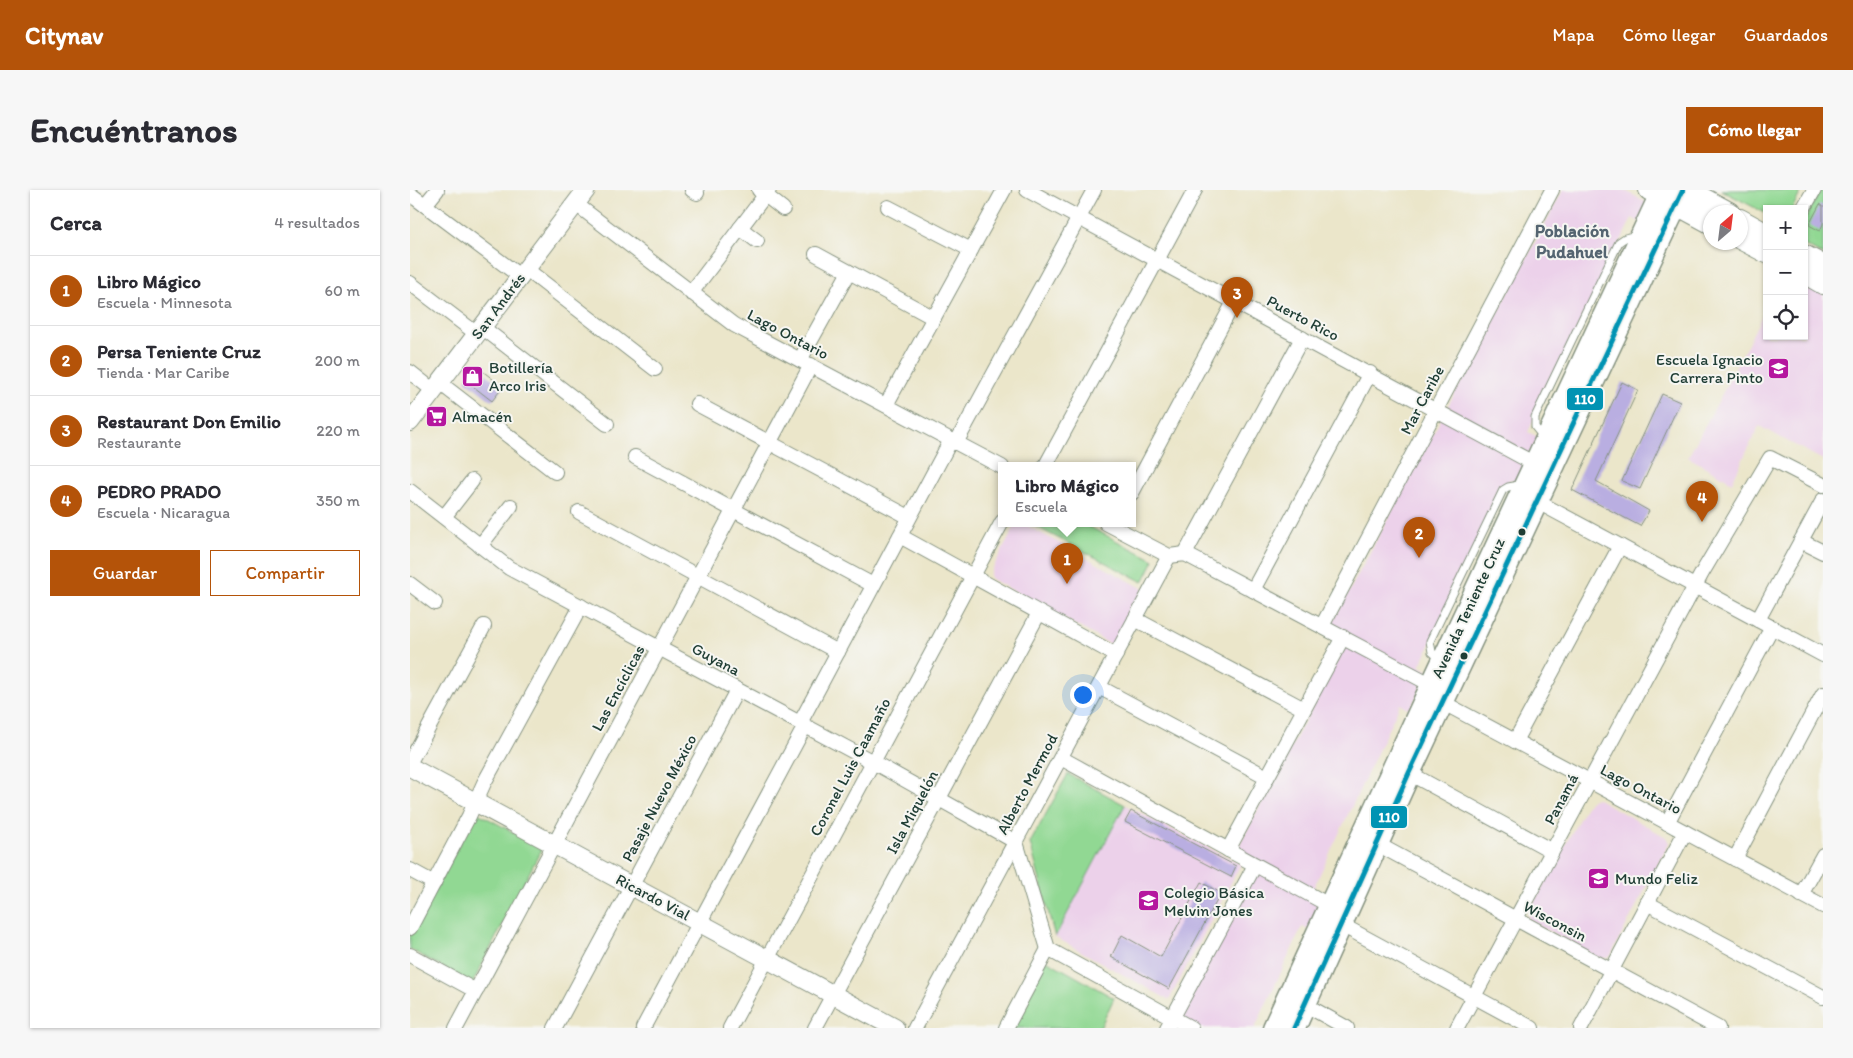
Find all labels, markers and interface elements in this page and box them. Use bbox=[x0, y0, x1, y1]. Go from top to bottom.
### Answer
text: Citynav bbox=[25, 21, 103, 50]
text: Mapa bbox=[1553, 24, 1594, 46]
text: Cómo llegar bbox=[1622, 24, 1716, 46]
text: Guardados bbox=[1744, 24, 1828, 46]
button: Cómo llegar bbox=[1686, 107, 1823, 153]
text: Encuéntranos bbox=[30, 109, 238, 151]
north arrow bbox=[1703, 205, 1748, 250]
map controls bbox=[1763, 205, 1808, 340]
button: + bbox=[1763, 205, 1808, 250]
text: Cerca bbox=[50, 210, 102, 235]
text: 4 resultados bbox=[274, 213, 360, 232]
district label: Población Pudahuel bbox=[1535, 220, 1610, 263]
button: − bbox=[1763, 250, 1808, 295]
street label: San Andrés bbox=[467, 269, 529, 343]
text: Libro Mágico bbox=[97, 270, 201, 293]
pin: 3 bbox=[1221, 277, 1253, 318]
text: 1 bbox=[62, 281, 70, 300]
text: 60 m bbox=[325, 281, 360, 300]
street label: Puerto Rico bbox=[1264, 291, 1342, 345]
text: Escuela · Minnesota bbox=[97, 293, 232, 312]
button: locate bbox=[1763, 295, 1808, 340]
street label: Lago Ontario bbox=[744, 305, 832, 363]
text: Persa Teniente Cruz bbox=[97, 340, 261, 363]
place label: Escuela Ignacio Carrera Pinto bbox=[1656, 350, 1763, 387]
text: 2 bbox=[62, 351, 70, 370]
text: 200 m bbox=[315, 351, 360, 370]
school or university icon: Escuela Ignacio Carrera Pinto bbox=[1767, 356, 1791, 380]
place label: Botillería Arco Iris bbox=[489, 358, 554, 395]
street label: Mar Caribe bbox=[1396, 362, 1448, 438]
text: Tienda · Mar Caribe bbox=[97, 363, 230, 382]
shop icon: Botillería Arco Iris bbox=[461, 364, 485, 388]
line badge: 110 bbox=[1566, 387, 1604, 411]
text: 110 bbox=[1574, 391, 1596, 408]
supermarket icon: Almacén bbox=[424, 404, 448, 428]
place label: Almacén bbox=[452, 407, 512, 426]
text: Restaurant Don Emilio bbox=[97, 410, 281, 433]
text: 3 bbox=[62, 421, 70, 440]
text: 220 m bbox=[316, 421, 360, 440]
text: Restaurante bbox=[97, 433, 181, 452]
popup bbox=[998, 462, 1136, 527]
text: Libro Mágico bbox=[1015, 474, 1119, 497]
text: PEDRO PRADO bbox=[97, 480, 221, 503]
pin: 4 bbox=[1686, 481, 1718, 522]
text: 4 bbox=[61, 491, 71, 510]
text: 350 m bbox=[316, 491, 360, 510]
text: Escuela bbox=[1015, 497, 1068, 516]
text: Escuela · Nicaragua bbox=[97, 503, 230, 522]
pin: 2 bbox=[1403, 517, 1435, 558]
unlabelled marker bbox=[1517, 527, 1527, 537]
street label: Avenida Teniente Cruz bbox=[1427, 534, 1509, 681]
pin: 1 bbox=[1051, 543, 1083, 584]
button: Guardar bbox=[50, 550, 200, 596]
button: Compartir bbox=[210, 550, 360, 596]
street label: Guyana bbox=[689, 638, 744, 680]
street label: Las Encíclicas bbox=[587, 642, 649, 734]
unlabelled marker bbox=[1459, 651, 1469, 661]
your location bbox=[1070, 682, 1096, 708]
street label: Coronel Luis Caamaño bbox=[806, 695, 894, 839]
street label: Alberto Mermod bbox=[992, 730, 1062, 838]
street label: Pasaje Nuevo México bbox=[617, 731, 701, 865]
street label: Lago Ontario bbox=[1597, 760, 1685, 818]
street label: Isla Miquelón bbox=[882, 766, 942, 857]
street label: Panamá bbox=[1540, 770, 1583, 828]
line badge: 110 bbox=[1370, 805, 1408, 829]
text: 110 bbox=[1378, 809, 1400, 826]
school or university icon: Mundo Feliz bbox=[1587, 866, 1611, 890]
street label: Ricardo Vial bbox=[613, 869, 694, 925]
place label: Mundo Feliz bbox=[1615, 869, 1698, 888]
place label: Colegio Básica Melvin Jones bbox=[1164, 883, 1265, 920]
school or university icon: Colegio Básica Melvin Jones bbox=[1136, 889, 1160, 913]
street label: Wisconsin bbox=[1520, 896, 1590, 946]

